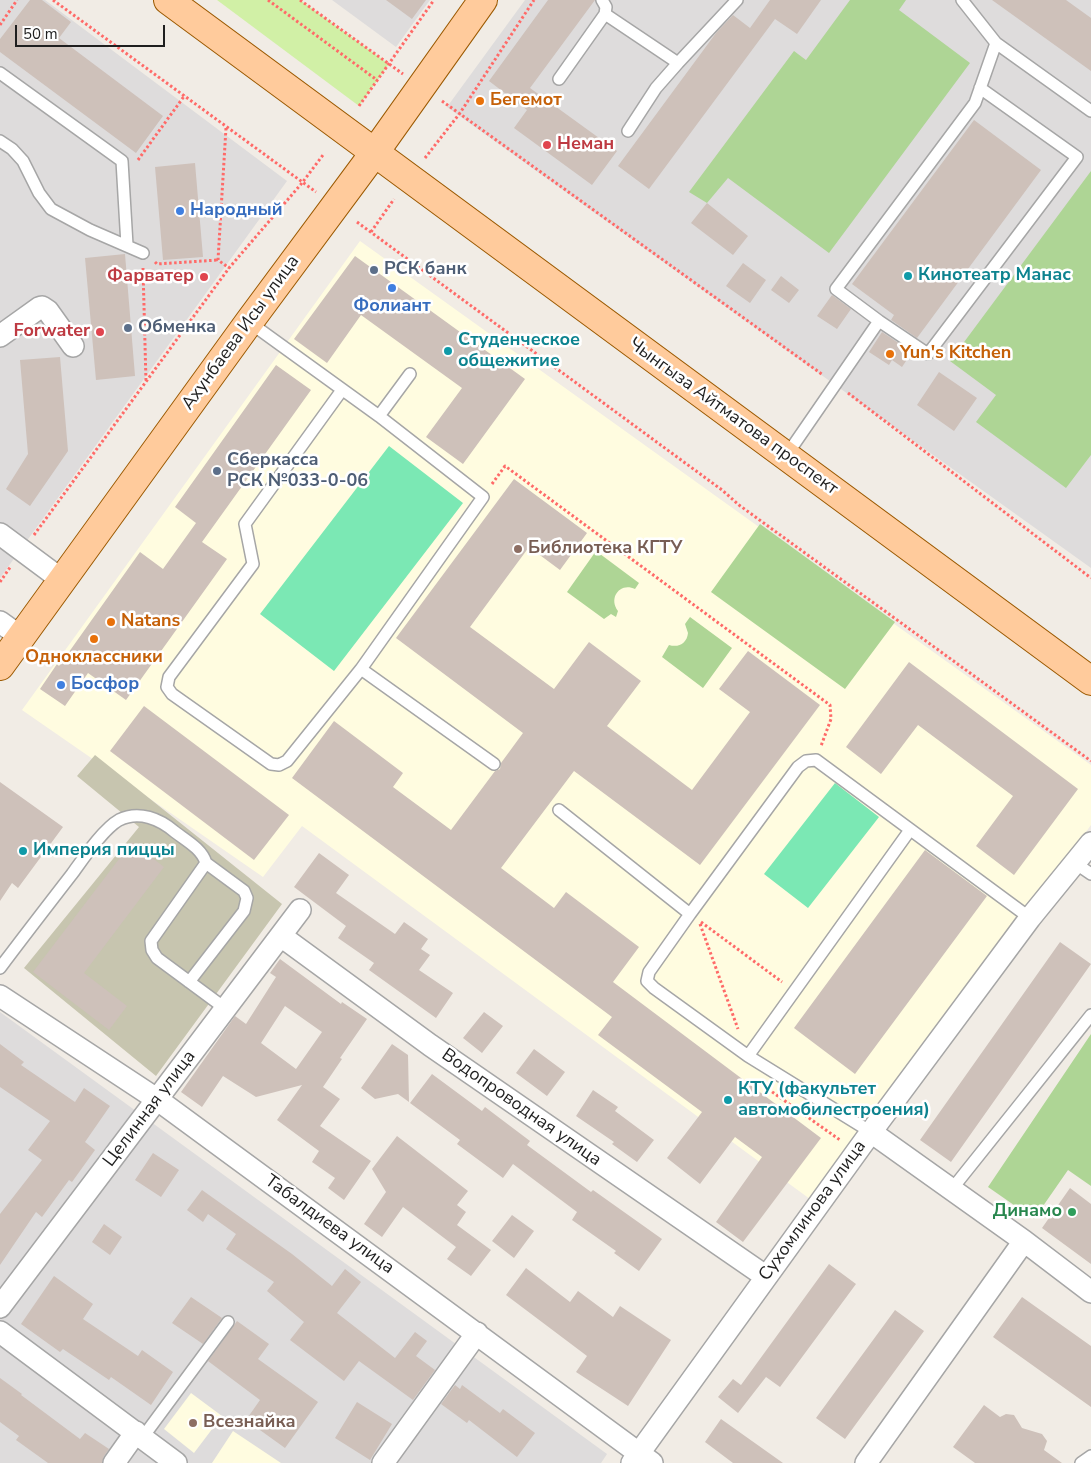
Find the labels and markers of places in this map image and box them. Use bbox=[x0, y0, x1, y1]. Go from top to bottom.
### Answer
place label: Бегемот bbox=[490, 90, 562, 112]
marker: Бегемот bbox=[474, 95, 486, 107]
place label: Неман bbox=[557, 134, 614, 156]
marker: Неман bbox=[541, 139, 553, 151]
place label: Народный bbox=[190, 200, 283, 222]
marker: Народный bbox=[174, 205, 186, 217]
place label: РСК банк bbox=[384, 259, 467, 281]
marker: РСК банк bbox=[368, 264, 380, 276]
place label: Кинотеатр Манас bbox=[918, 265, 1071, 287]
place label: Фарватер bbox=[107, 266, 194, 288]
marker: Кинотеатр Манас bbox=[902, 270, 914, 282]
marker: Фарватер bbox=[198, 271, 210, 283]
marker: Фолиант bbox=[386, 282, 398, 294]
place label: Фолиант bbox=[353, 296, 431, 318]
place label: Обменка bbox=[138, 317, 216, 339]
place label: Forwater bbox=[14, 321, 90, 343]
marker: Обменка bbox=[122, 322, 134, 334]
marker: Forwater bbox=[94, 326, 106, 338]
place label: Студенческое общежитие bbox=[458, 330, 580, 372]
place label: Yun's Kitchen bbox=[900, 343, 1011, 365]
marker: Студенческое общежитие bbox=[442, 345, 454, 357]
marker: Yun's Kitchen bbox=[884, 348, 896, 360]
place label: Сберкасса РСК №033-0-06 bbox=[227, 450, 368, 492]
marker: Сберкасса РСК №033-0-06 bbox=[211, 465, 223, 477]
place label: Библиотека КГТУ bbox=[528, 538, 682, 560]
marker: Библиотека КГТУ bbox=[512, 543, 524, 555]
place label: Natans bbox=[121, 611, 180, 633]
marker: Natans bbox=[105, 616, 117, 628]
marker: Одноклассники bbox=[88, 633, 100, 645]
place label: Одноклассники bbox=[25, 647, 163, 669]
place label: Босфор bbox=[71, 674, 139, 696]
marker: Босфор bbox=[55, 679, 67, 691]
place label: Империя пиццы bbox=[33, 840, 175, 862]
marker: Империя пиццы bbox=[17, 845, 29, 857]
place label: КТУ (факультет автомобилестроения) bbox=[738, 1079, 930, 1122]
marker: КТУ (факультет автомобилестроения) bbox=[722, 1094, 734, 1106]
place label: Динамо bbox=[993, 1201, 1062, 1223]
marker: Динамо bbox=[1066, 1206, 1078, 1218]
place label: Всезнайка bbox=[203, 1412, 296, 1434]
marker: Всезнайка bbox=[187, 1417, 199, 1429]

